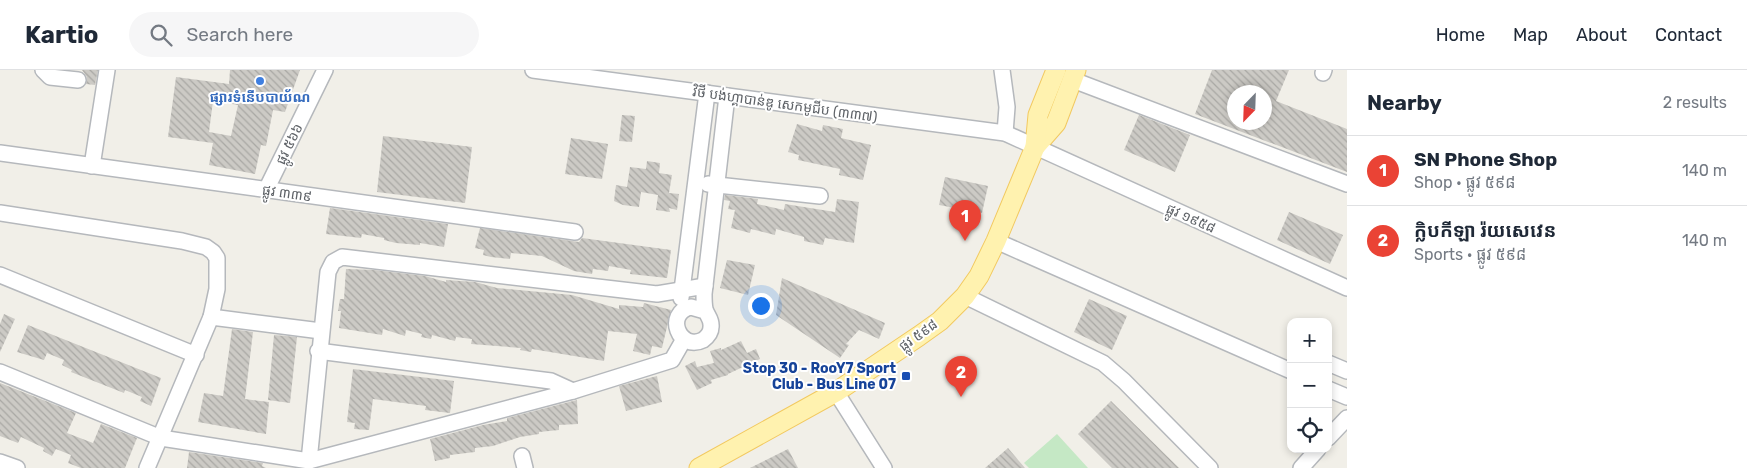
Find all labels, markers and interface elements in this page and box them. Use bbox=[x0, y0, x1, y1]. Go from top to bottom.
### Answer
search box bbox=[129, 12, 479, 57]
text: Kartio bbox=[25, 21, 99, 49]
icon: search bbox=[147, 21, 175, 49]
text: Search here bbox=[187, 23, 293, 46]
text: Home bbox=[1436, 24, 1485, 46]
text: Map bbox=[1513, 24, 1548, 46]
text: About bbox=[1576, 24, 1627, 46]
text: Contact bbox=[1655, 24, 1722, 46]
marker: ផ្សារទំនើបបាយ័ណ bbox=[254, 75, 266, 87]
street label: វិថី បង់ហ្គាបាន់ឌូ សេកមូជីប (៣៣៧) bbox=[691, 82, 878, 126]
north arrow bbox=[1227, 85, 1272, 130]
place label: ផ្សារទំនើបបាយ័ណ bbox=[210, 89, 310, 106]
text: Nearby bbox=[1367, 90, 1442, 115]
text: 2 results bbox=[1663, 93, 1727, 112]
street label: ផ្លូវ ៥៦៦ bbox=[272, 121, 309, 169]
text: SN Phone Shop bbox=[1414, 148, 1557, 171]
text: 1 bbox=[1379, 161, 1387, 180]
text: 140 m bbox=[1682, 161, 1727, 180]
text: Shop · ផ្លូវ ៥៩៨ bbox=[1414, 173, 1515, 192]
street label: ផ្លូវ ៣៣៩ bbox=[261, 182, 313, 208]
pin: 1 bbox=[949, 200, 981, 241]
street label: ផ្លូវ ១៩៥៨ bbox=[1162, 200, 1218, 240]
text: ក្លិបកីឡា រ៉យសេវេន bbox=[1414, 219, 1556, 242]
text: 2 bbox=[1378, 231, 1388, 250]
text: 140 m bbox=[1682, 231, 1727, 250]
text: Sports · ផ្លូវ ៥៩៨ bbox=[1414, 245, 1526, 264]
your location bbox=[748, 293, 774, 319]
street label: ផ្លូវ ៥៩៨ bbox=[896, 316, 943, 358]
map controls bbox=[1287, 318, 1332, 453]
button: + bbox=[1287, 318, 1332, 363]
pin: 2 bbox=[945, 356, 977, 397]
place label: Stop 30 - RooY7 Sport Club - Bus Line 07 bbox=[743, 360, 896, 393]
button: − bbox=[1287, 363, 1332, 408]
marker: Stop 30 - RooY7 Sport Club - Bus Line 07 bbox=[900, 370, 912, 382]
button: locate bbox=[1287, 408, 1332, 453]

